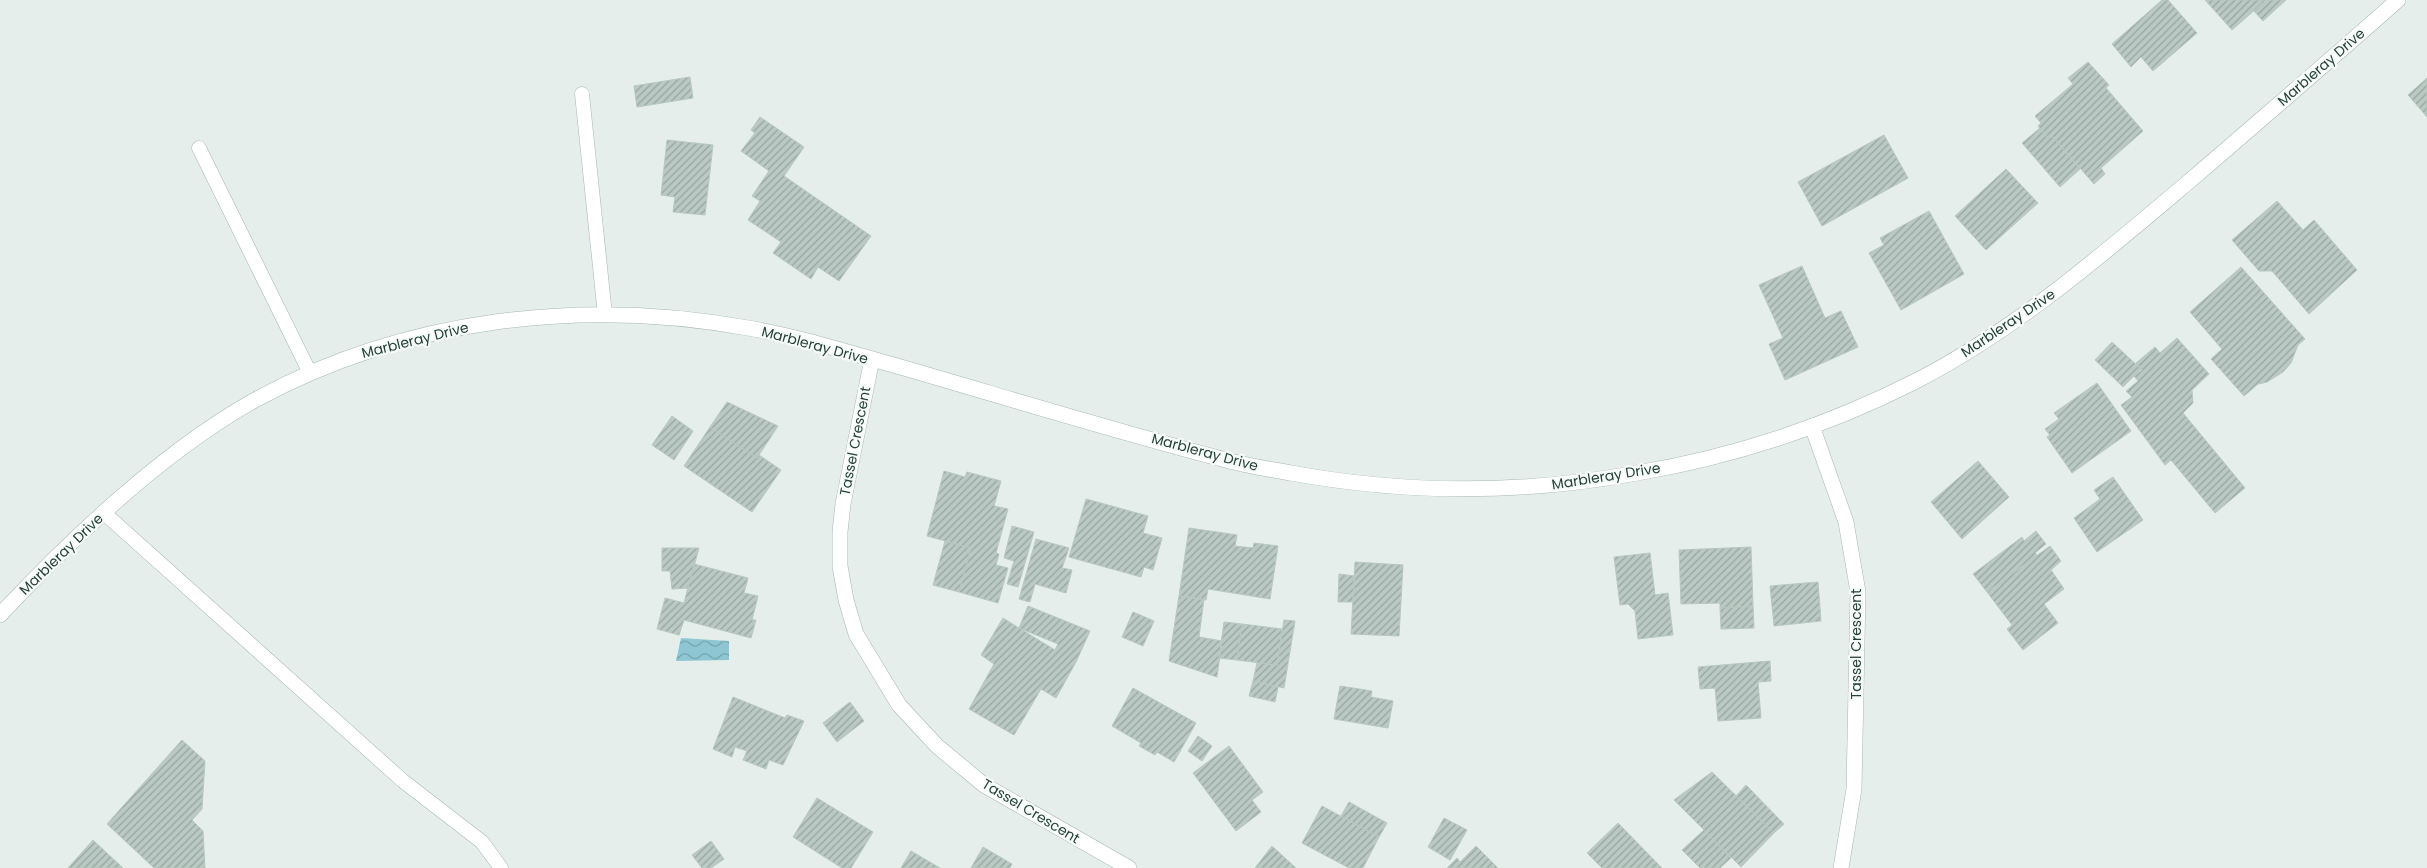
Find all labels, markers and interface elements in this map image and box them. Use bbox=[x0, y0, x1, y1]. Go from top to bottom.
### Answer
street label: Marbleray Drive bbox=[2273, 23, 2369, 111]
street label: Marbleray Drive bbox=[1957, 284, 2059, 362]
street label: Marbleray Drive bbox=[359, 317, 471, 363]
street label: Marbleray Drive bbox=[759, 321, 871, 369]
street label: Tassel Crescent bbox=[835, 385, 875, 497]
street label: Marbleray Drive bbox=[1149, 428, 1261, 476]
street label: Marbleray Drive bbox=[1550, 457, 1662, 494]
street label: Marbleray Drive bbox=[15, 508, 108, 599]
street label: Tassel Crescent bbox=[1846, 589, 1866, 699]
street label: Tassel Crescent bbox=[978, 774, 1084, 848]

